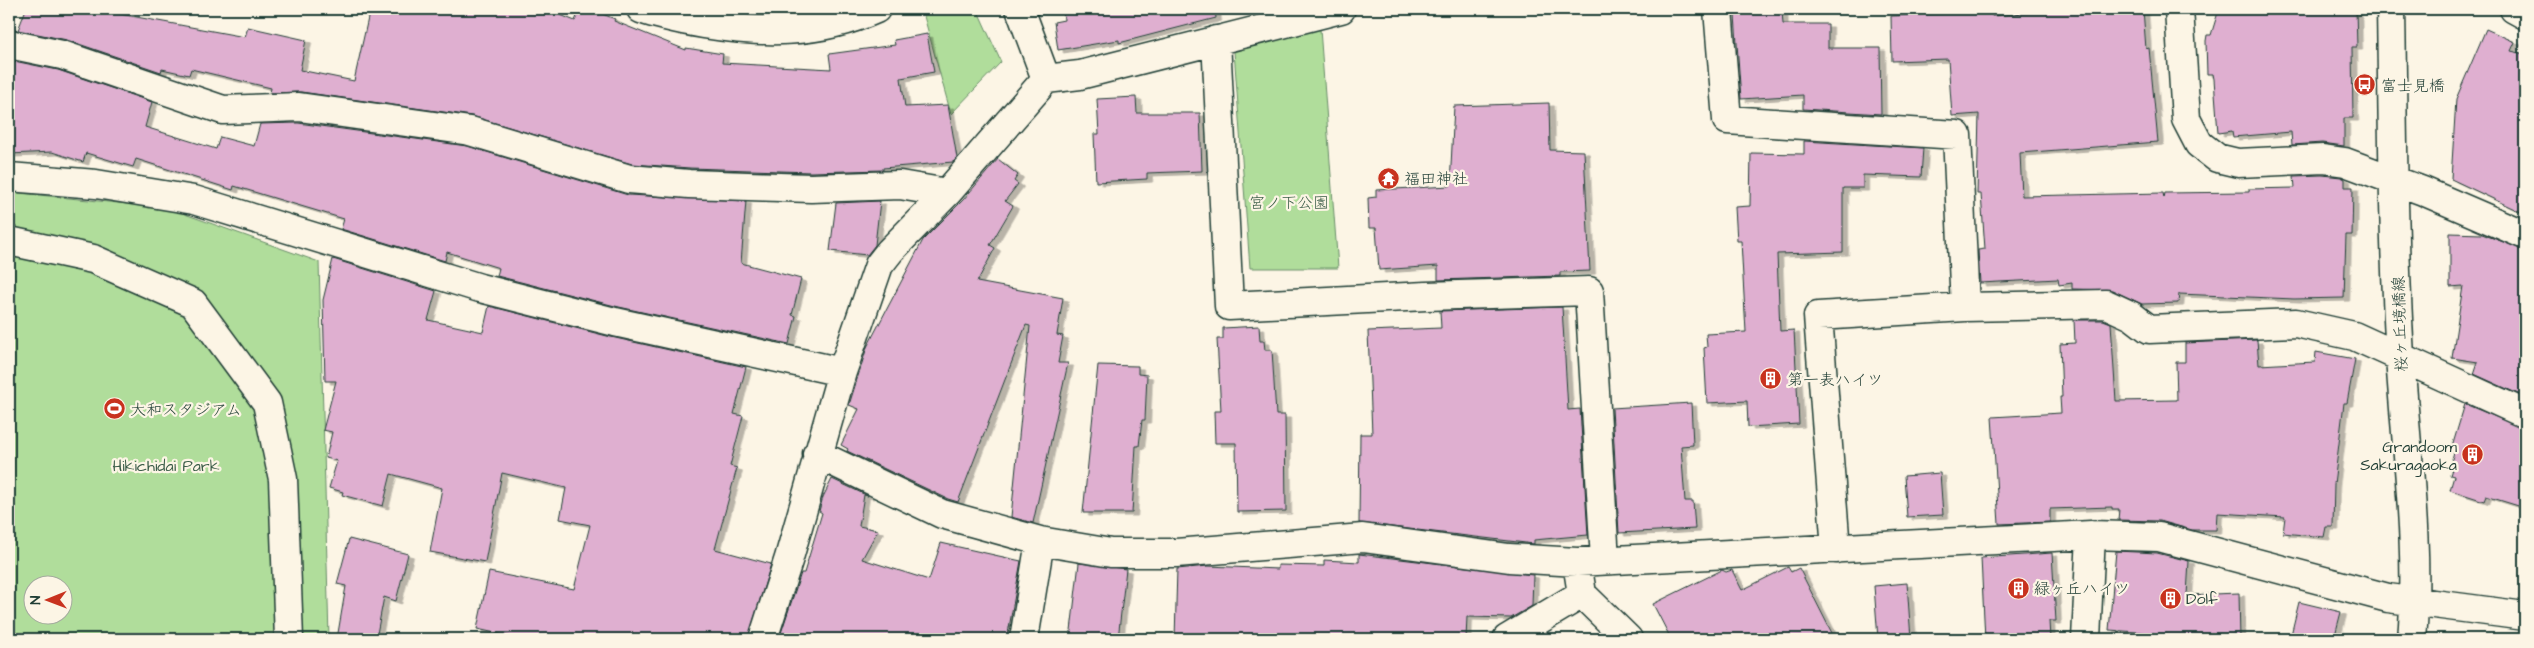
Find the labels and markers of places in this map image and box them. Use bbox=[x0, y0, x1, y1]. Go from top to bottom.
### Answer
bus stop icon: 富士見橋 bbox=[2353, 73, 2377, 97]
place label: 富士見橋 bbox=[2381, 75, 2445, 97]
temple icon: 福田神社 bbox=[1376, 166, 1400, 190]
place label: 福田神社 bbox=[1404, 168, 1468, 190]
building icon: 第一表ハイツ bbox=[1759, 367, 1783, 391]
place label: 第一表ハイツ bbox=[1787, 369, 1883, 391]
sports icon: 大和スタジアム bbox=[102, 397, 126, 421]
place label: 大和スタジアム bbox=[130, 399, 242, 421]
place label: Grandoom Sakuragaoka bbox=[2360, 436, 2458, 477]
building icon: Grandoom Sakuragaoka bbox=[2461, 443, 2485, 467]
building icon: 緑ヶ丘ハイツ bbox=[2006, 576, 2030, 600]
place label: 緑ヶ丘ハイツ bbox=[2034, 578, 2130, 600]
building icon: Dolf bbox=[2158, 586, 2182, 610]
place label: Dolf bbox=[2186, 588, 2218, 610]

